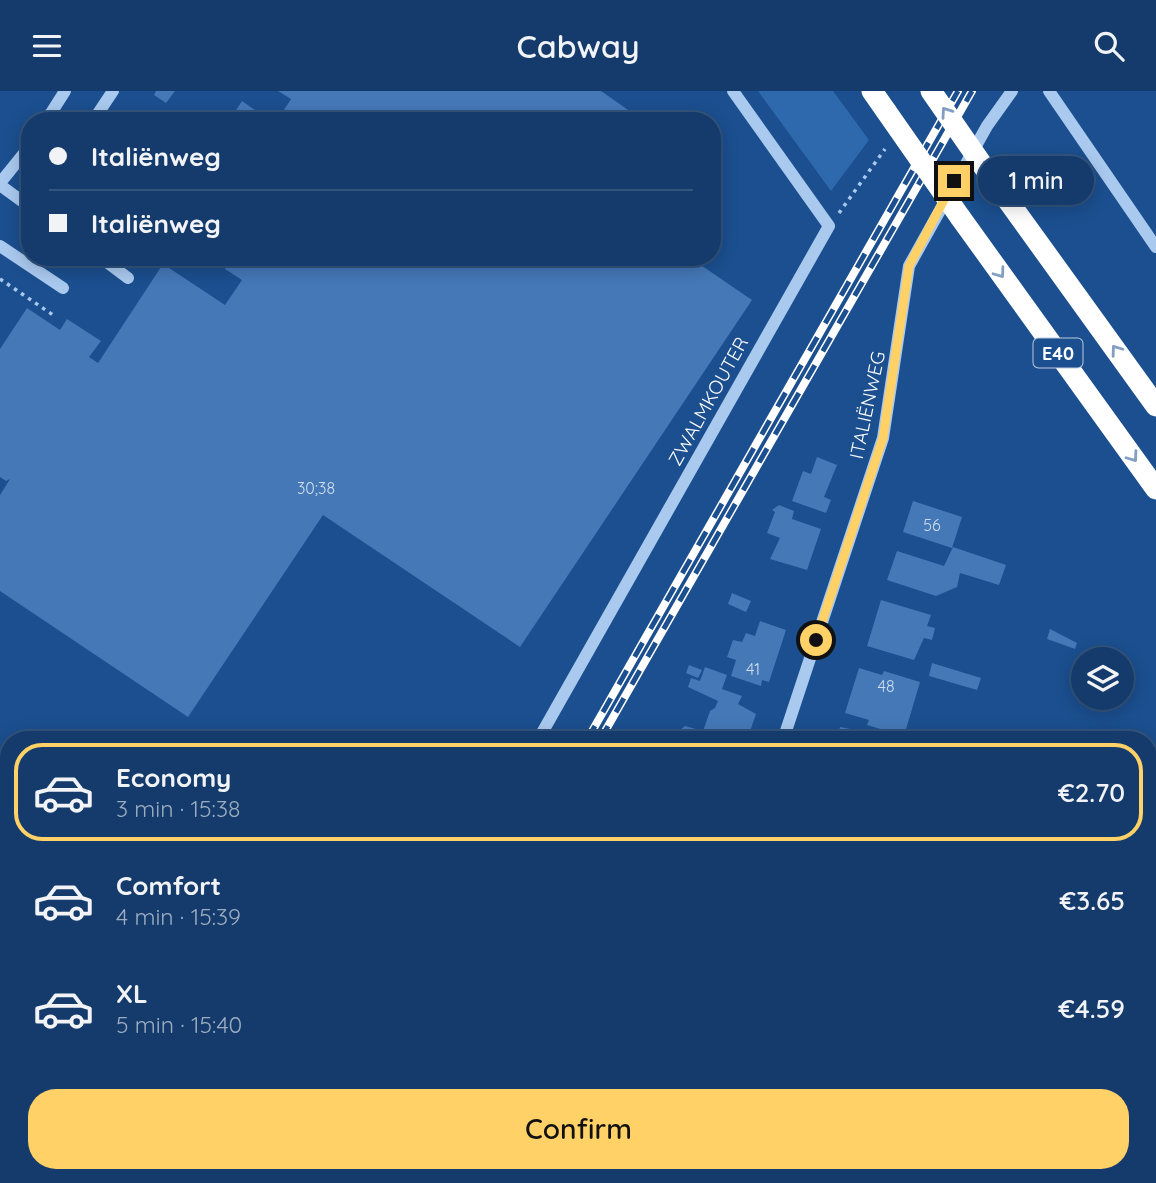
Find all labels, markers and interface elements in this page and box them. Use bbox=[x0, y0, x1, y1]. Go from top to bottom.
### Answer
text: Cabway bbox=[516, 26, 640, 66]
icon: menu bbox=[28, 27, 66, 65]
icon: search bbox=[1090, 27, 1128, 65]
one-way arrow bbox=[942, 107, 954, 120]
text: Italiënweg bbox=[91, 140, 221, 173]
callout: 1 min bbox=[978, 157, 1094, 205]
route end bbox=[938, 165, 970, 197]
text: 1 min bbox=[1008, 166, 1064, 195]
text: Italiënweg bbox=[91, 207, 221, 240]
one-way arrow bbox=[992, 265, 1005, 278]
street label: ZWALMKOUTER bbox=[663, 332, 753, 470]
road number: E40 bbox=[1034, 339, 1082, 367]
one-way arrow bbox=[1112, 345, 1124, 358]
street label: ITALIËNWEG bbox=[844, 349, 890, 461]
one-way arrow bbox=[1125, 449, 1138, 462]
house number: 30;38 bbox=[297, 478, 335, 498]
house number: 56 bbox=[923, 515, 941, 535]
route start bbox=[800, 624, 832, 656]
map controls bbox=[1071, 647, 1134, 710]
button: layers bbox=[1071, 647, 1134, 710]
house number: 41 bbox=[746, 659, 760, 679]
house number: 48 bbox=[877, 676, 895, 696]
icon: car bbox=[32, 761, 95, 824]
text: Economy bbox=[116, 761, 231, 794]
text: €2.70 bbox=[1058, 776, 1125, 809]
text: 3 min · 15:38 bbox=[116, 794, 240, 823]
icon: car bbox=[32, 869, 95, 932]
text: Comfort bbox=[116, 869, 221, 902]
text: €3.65 bbox=[1060, 884, 1125, 917]
text: 4 min · 15:39 bbox=[116, 902, 241, 931]
icon: car bbox=[32, 977, 95, 1040]
text: XL bbox=[116, 977, 148, 1010]
text: €4.59 bbox=[1058, 992, 1125, 1025]
text: 5 min · 15:40 bbox=[116, 1010, 242, 1039]
button: Confirm bbox=[28, 1089, 1129, 1169]

